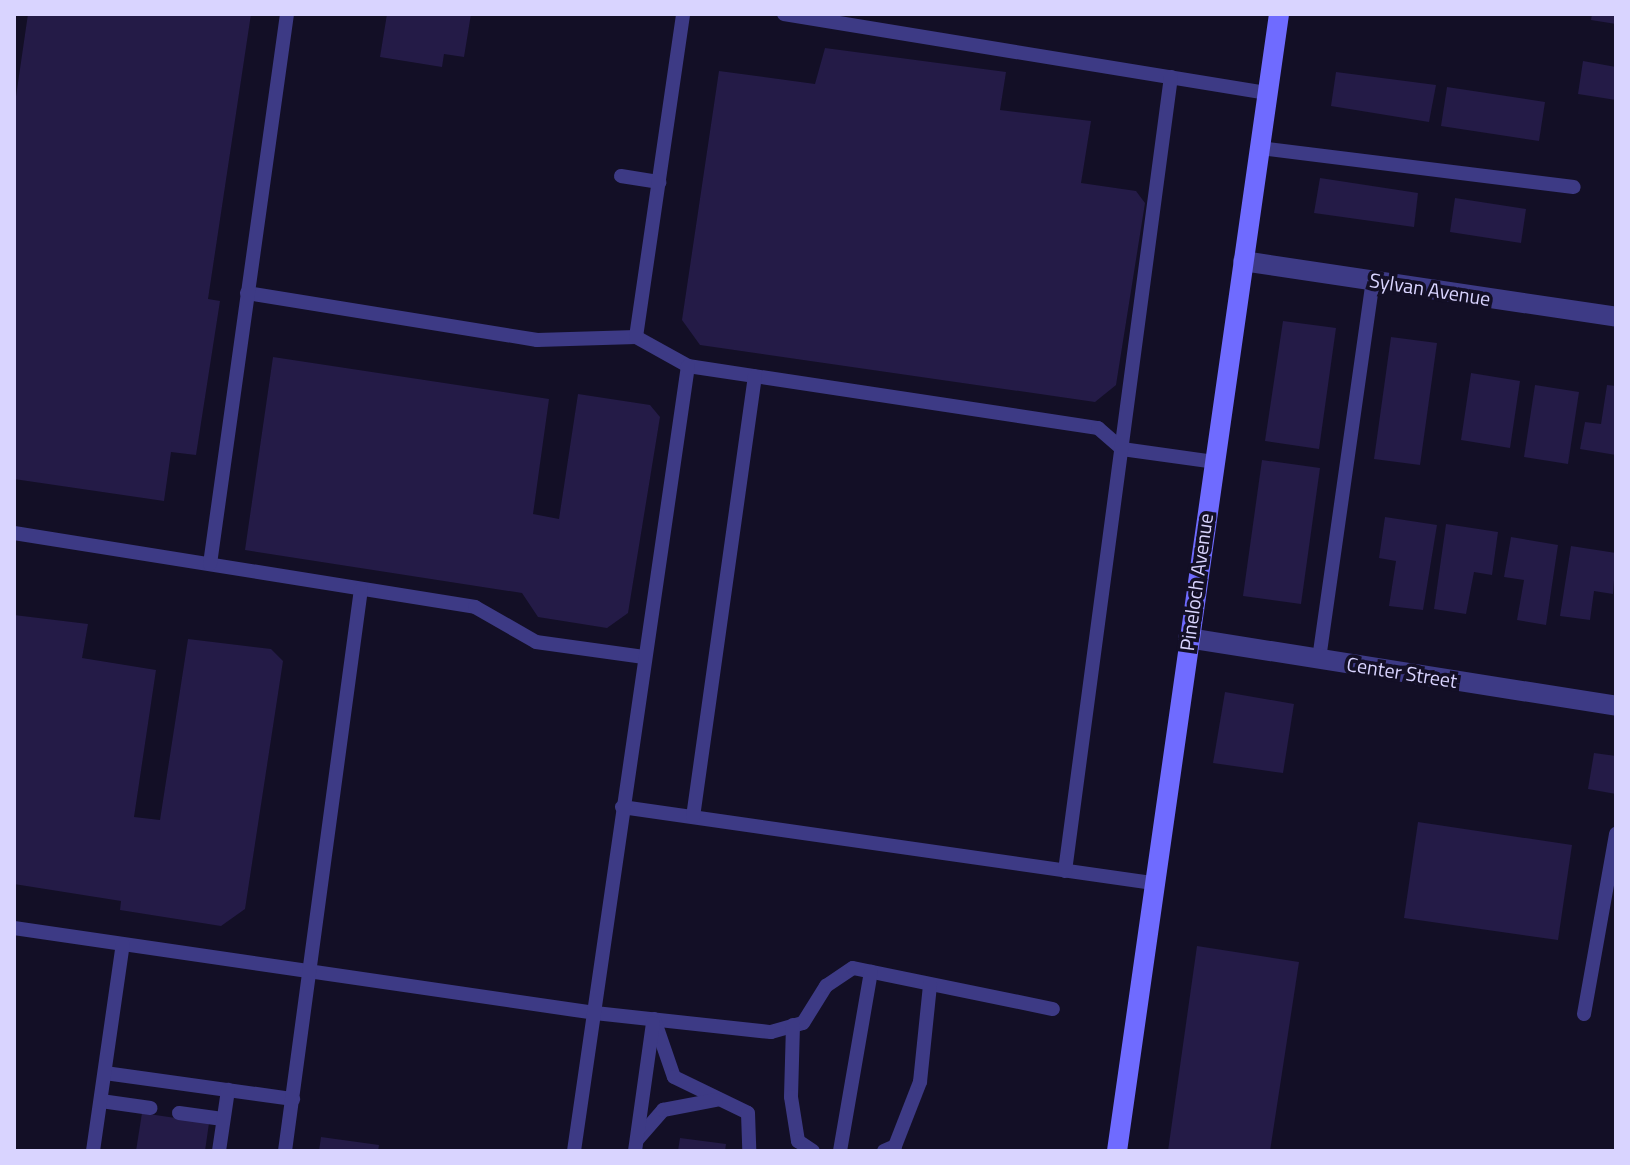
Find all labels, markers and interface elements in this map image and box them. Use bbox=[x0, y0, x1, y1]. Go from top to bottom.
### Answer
street label: Sylvan Avenue bbox=[1368, 268, 1492, 310]
street label: Pineloch Avenue bbox=[1174, 512, 1218, 652]
street label: Center Street bbox=[1345, 651, 1459, 693]

